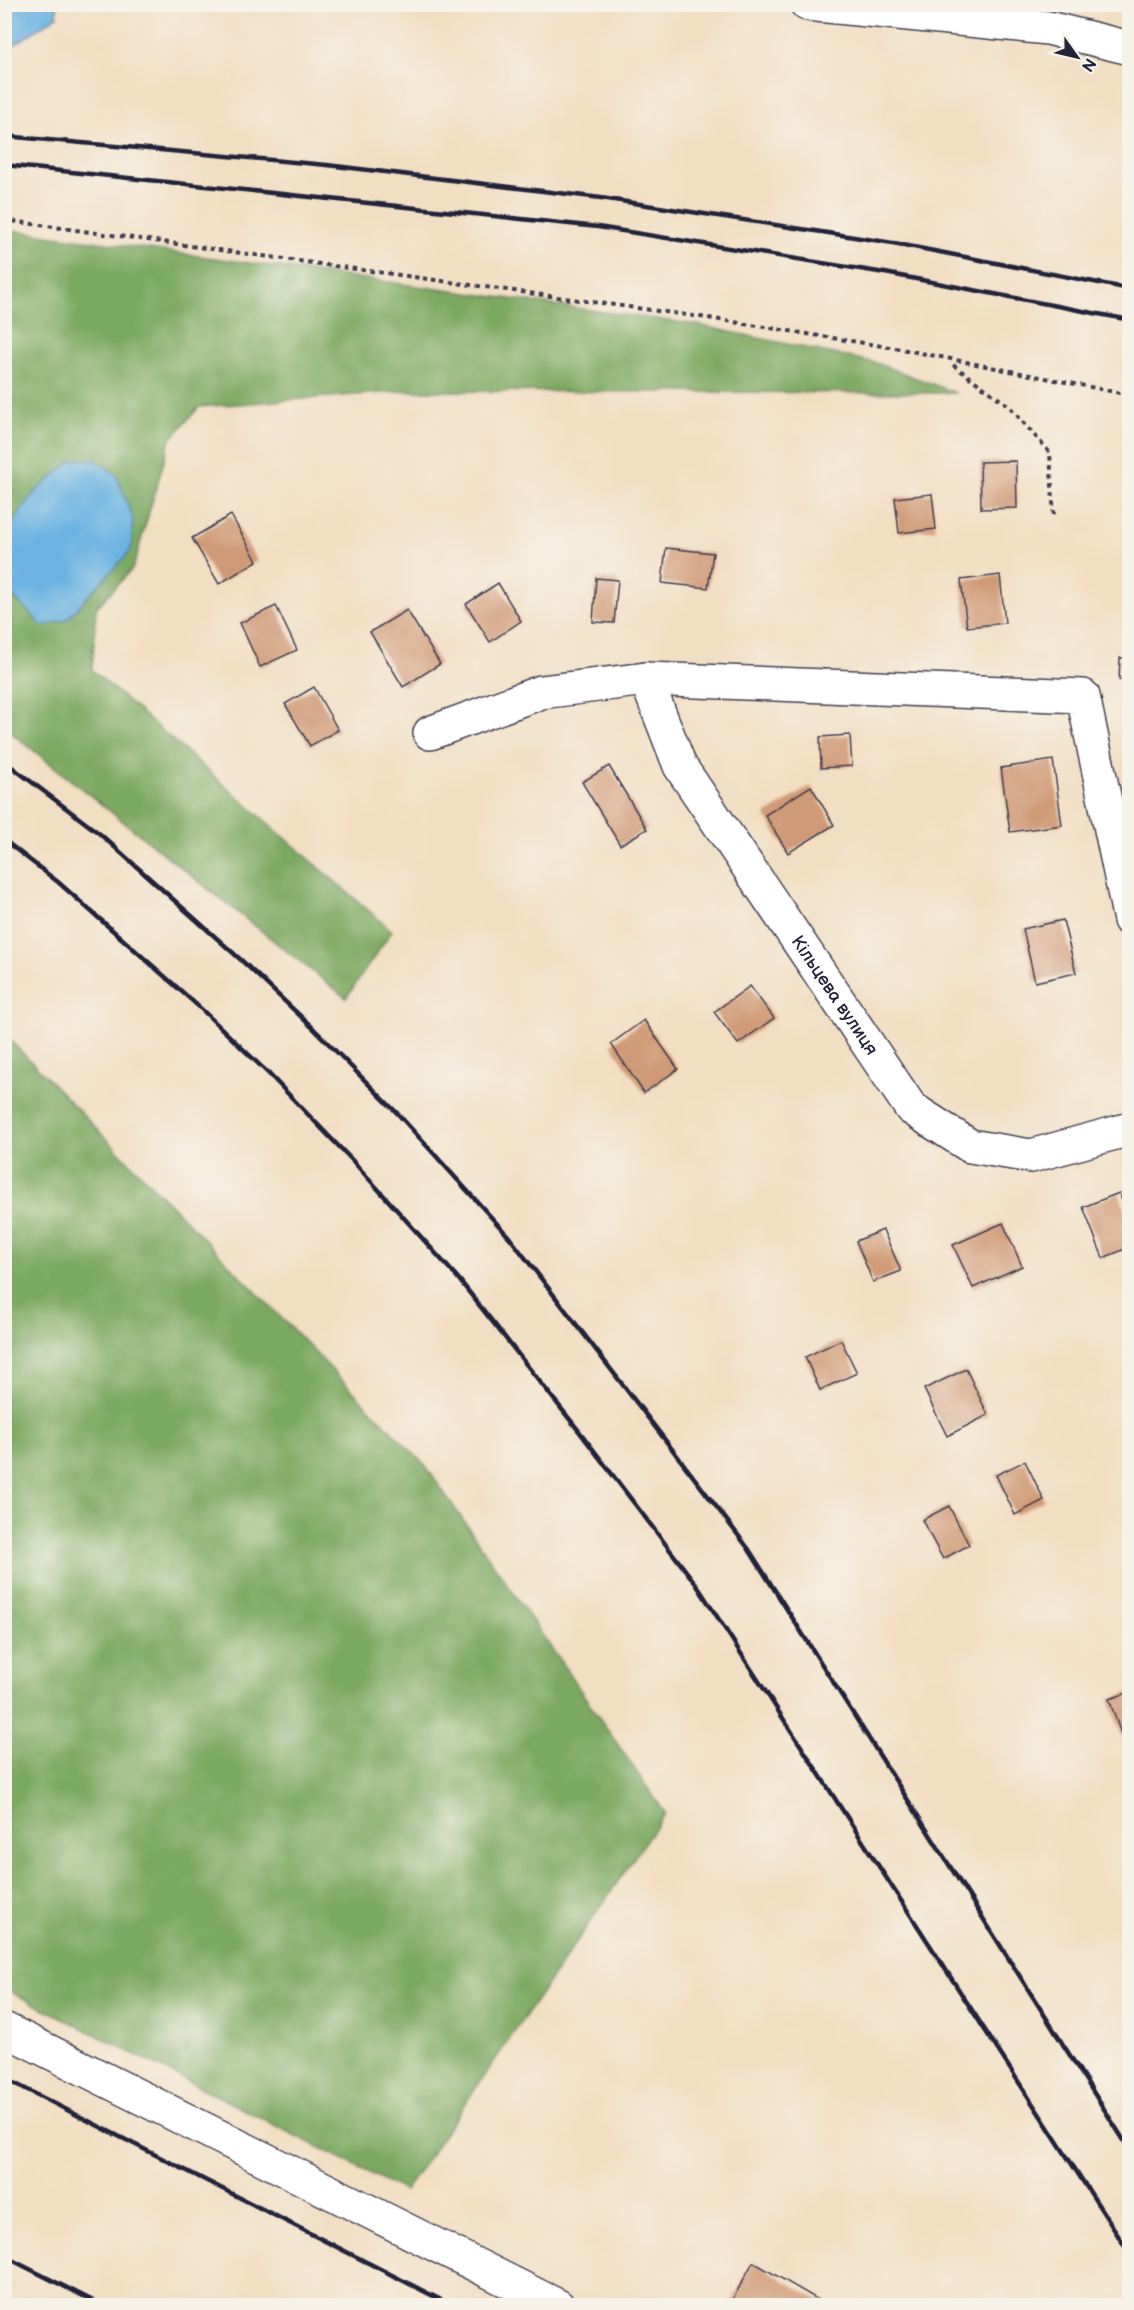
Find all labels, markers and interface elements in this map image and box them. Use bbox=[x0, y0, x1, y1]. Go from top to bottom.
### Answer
north arrow bbox=[1047, 27, 1107, 87]
text: N bbox=[1077, 54, 1099, 75]
street label: Кільцева вулиця bbox=[787, 932, 883, 1059]

